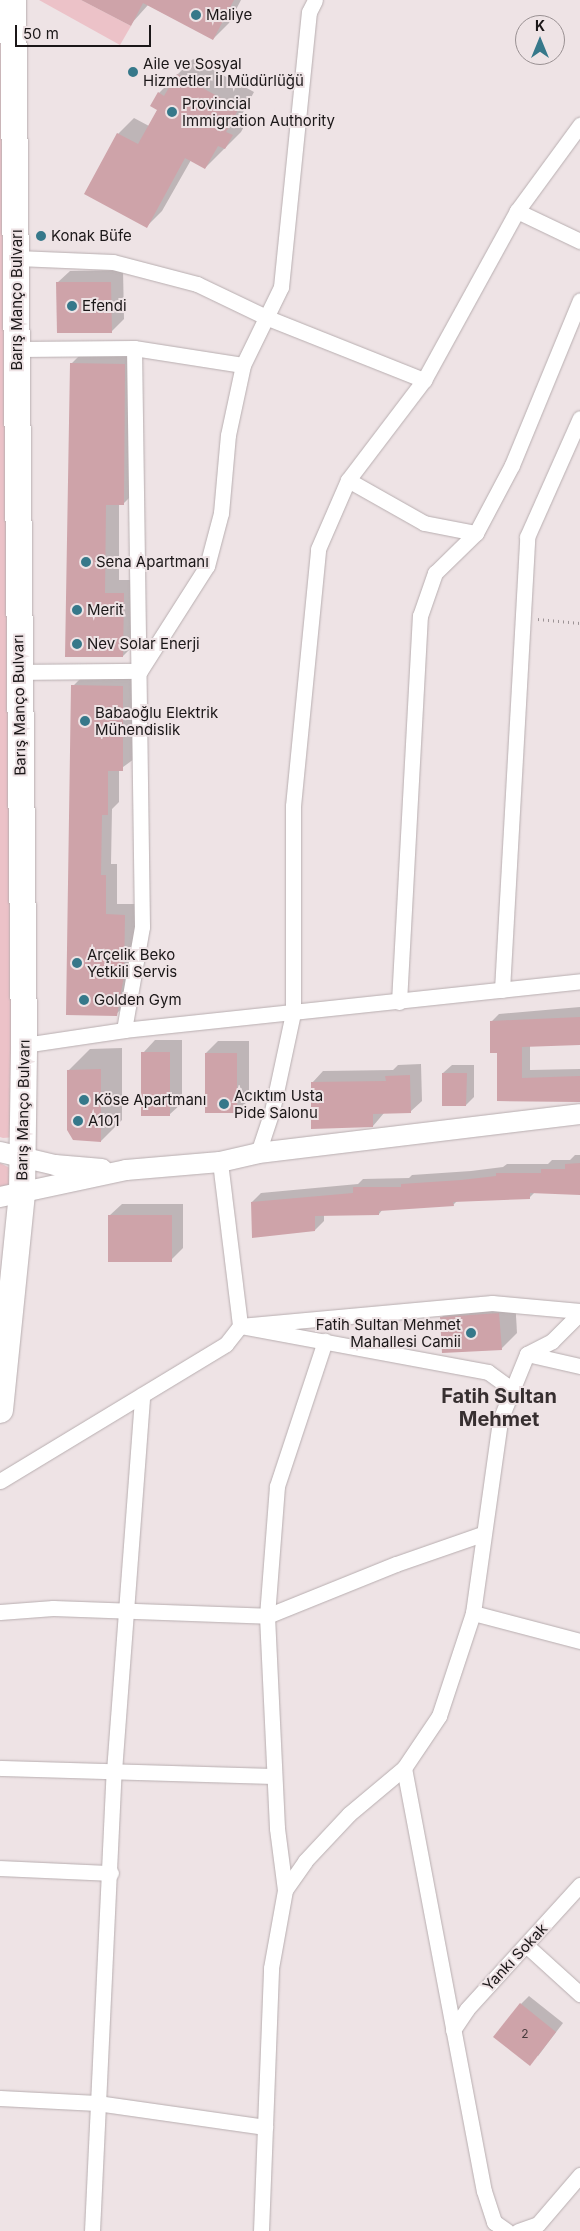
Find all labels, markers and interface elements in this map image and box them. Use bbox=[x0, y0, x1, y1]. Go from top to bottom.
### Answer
place label: Maliye bbox=[206, 6, 252, 24]
marker: Maliye bbox=[190, 9, 202, 21]
scale bar bbox=[18, 15, 154, 47]
north arrow bbox=[515, 15, 565, 65]
text: K bbox=[535, 17, 545, 34]
text: 50 m bbox=[23, 24, 59, 43]
place label: Aile ve Sosyal Hizmetler İl Müdürlüğü bbox=[143, 54, 304, 89]
marker: Aile ve Sosyal Hizmetler İl Müdürlüğü bbox=[127, 66, 139, 78]
place label: Provincial Immigration Authority bbox=[182, 94, 335, 129]
marker: Provincial Immigration Authority bbox=[166, 106, 178, 118]
place label: Konak Büfe bbox=[51, 227, 132, 245]
street label: Barış Manço Bulvarı bbox=[8, 229, 26, 371]
marker: Konak Büfe bbox=[35, 230, 47, 242]
place label: Efendi bbox=[82, 297, 127, 315]
marker: Efendi bbox=[66, 300, 78, 312]
place label: Sena Apartmanı bbox=[96, 553, 209, 571]
marker: Sena Apartmanı bbox=[80, 556, 92, 568]
place label: Merit bbox=[87, 601, 124, 619]
marker: Merit bbox=[71, 604, 83, 616]
street label: Barış Manço Bulvarı bbox=[9, 634, 29, 776]
place label: Nev Solar Enerji bbox=[87, 635, 200, 653]
marker: Nev Solar Enerji bbox=[71, 638, 83, 650]
place label: Babaoğlu Elektrik Mühendislik bbox=[95, 703, 218, 738]
marker: Babaoğlu Elektrik Mühendislik bbox=[79, 715, 91, 727]
place label: Arçelik Beko Yetkili Servis bbox=[87, 945, 177, 980]
marker: Arçelik Beko Yetkili Servis bbox=[71, 957, 83, 969]
place label: Golden Gym bbox=[94, 991, 182, 1009]
marker: Golden Gym bbox=[78, 994, 90, 1006]
street label: Barış Manço Bulvarı bbox=[13, 1039, 33, 1181]
place label: Acıktım Usta Pide Salonu bbox=[234, 1086, 323, 1121]
place label: Köse Apartmanı bbox=[94, 1091, 206, 1109]
marker: Köse Apartmanı bbox=[78, 1094, 90, 1106]
marker: Acıktım Usta Pide Salonu bbox=[218, 1098, 230, 1110]
place label: A101 bbox=[88, 1112, 120, 1130]
marker: A101 bbox=[72, 1115, 84, 1127]
place label: Fatih Sultan Mehmet Mahallesi Camii bbox=[316, 1315, 461, 1350]
marker: Fatih Sultan Mehmet Mahallesi Camii bbox=[465, 1327, 477, 1339]
district label: Fatih Sultan Mehmet bbox=[441, 1384, 557, 1431]
street label: Yankı Sokak bbox=[479, 1919, 551, 1995]
house number: 2 bbox=[521, 2027, 529, 2041]

